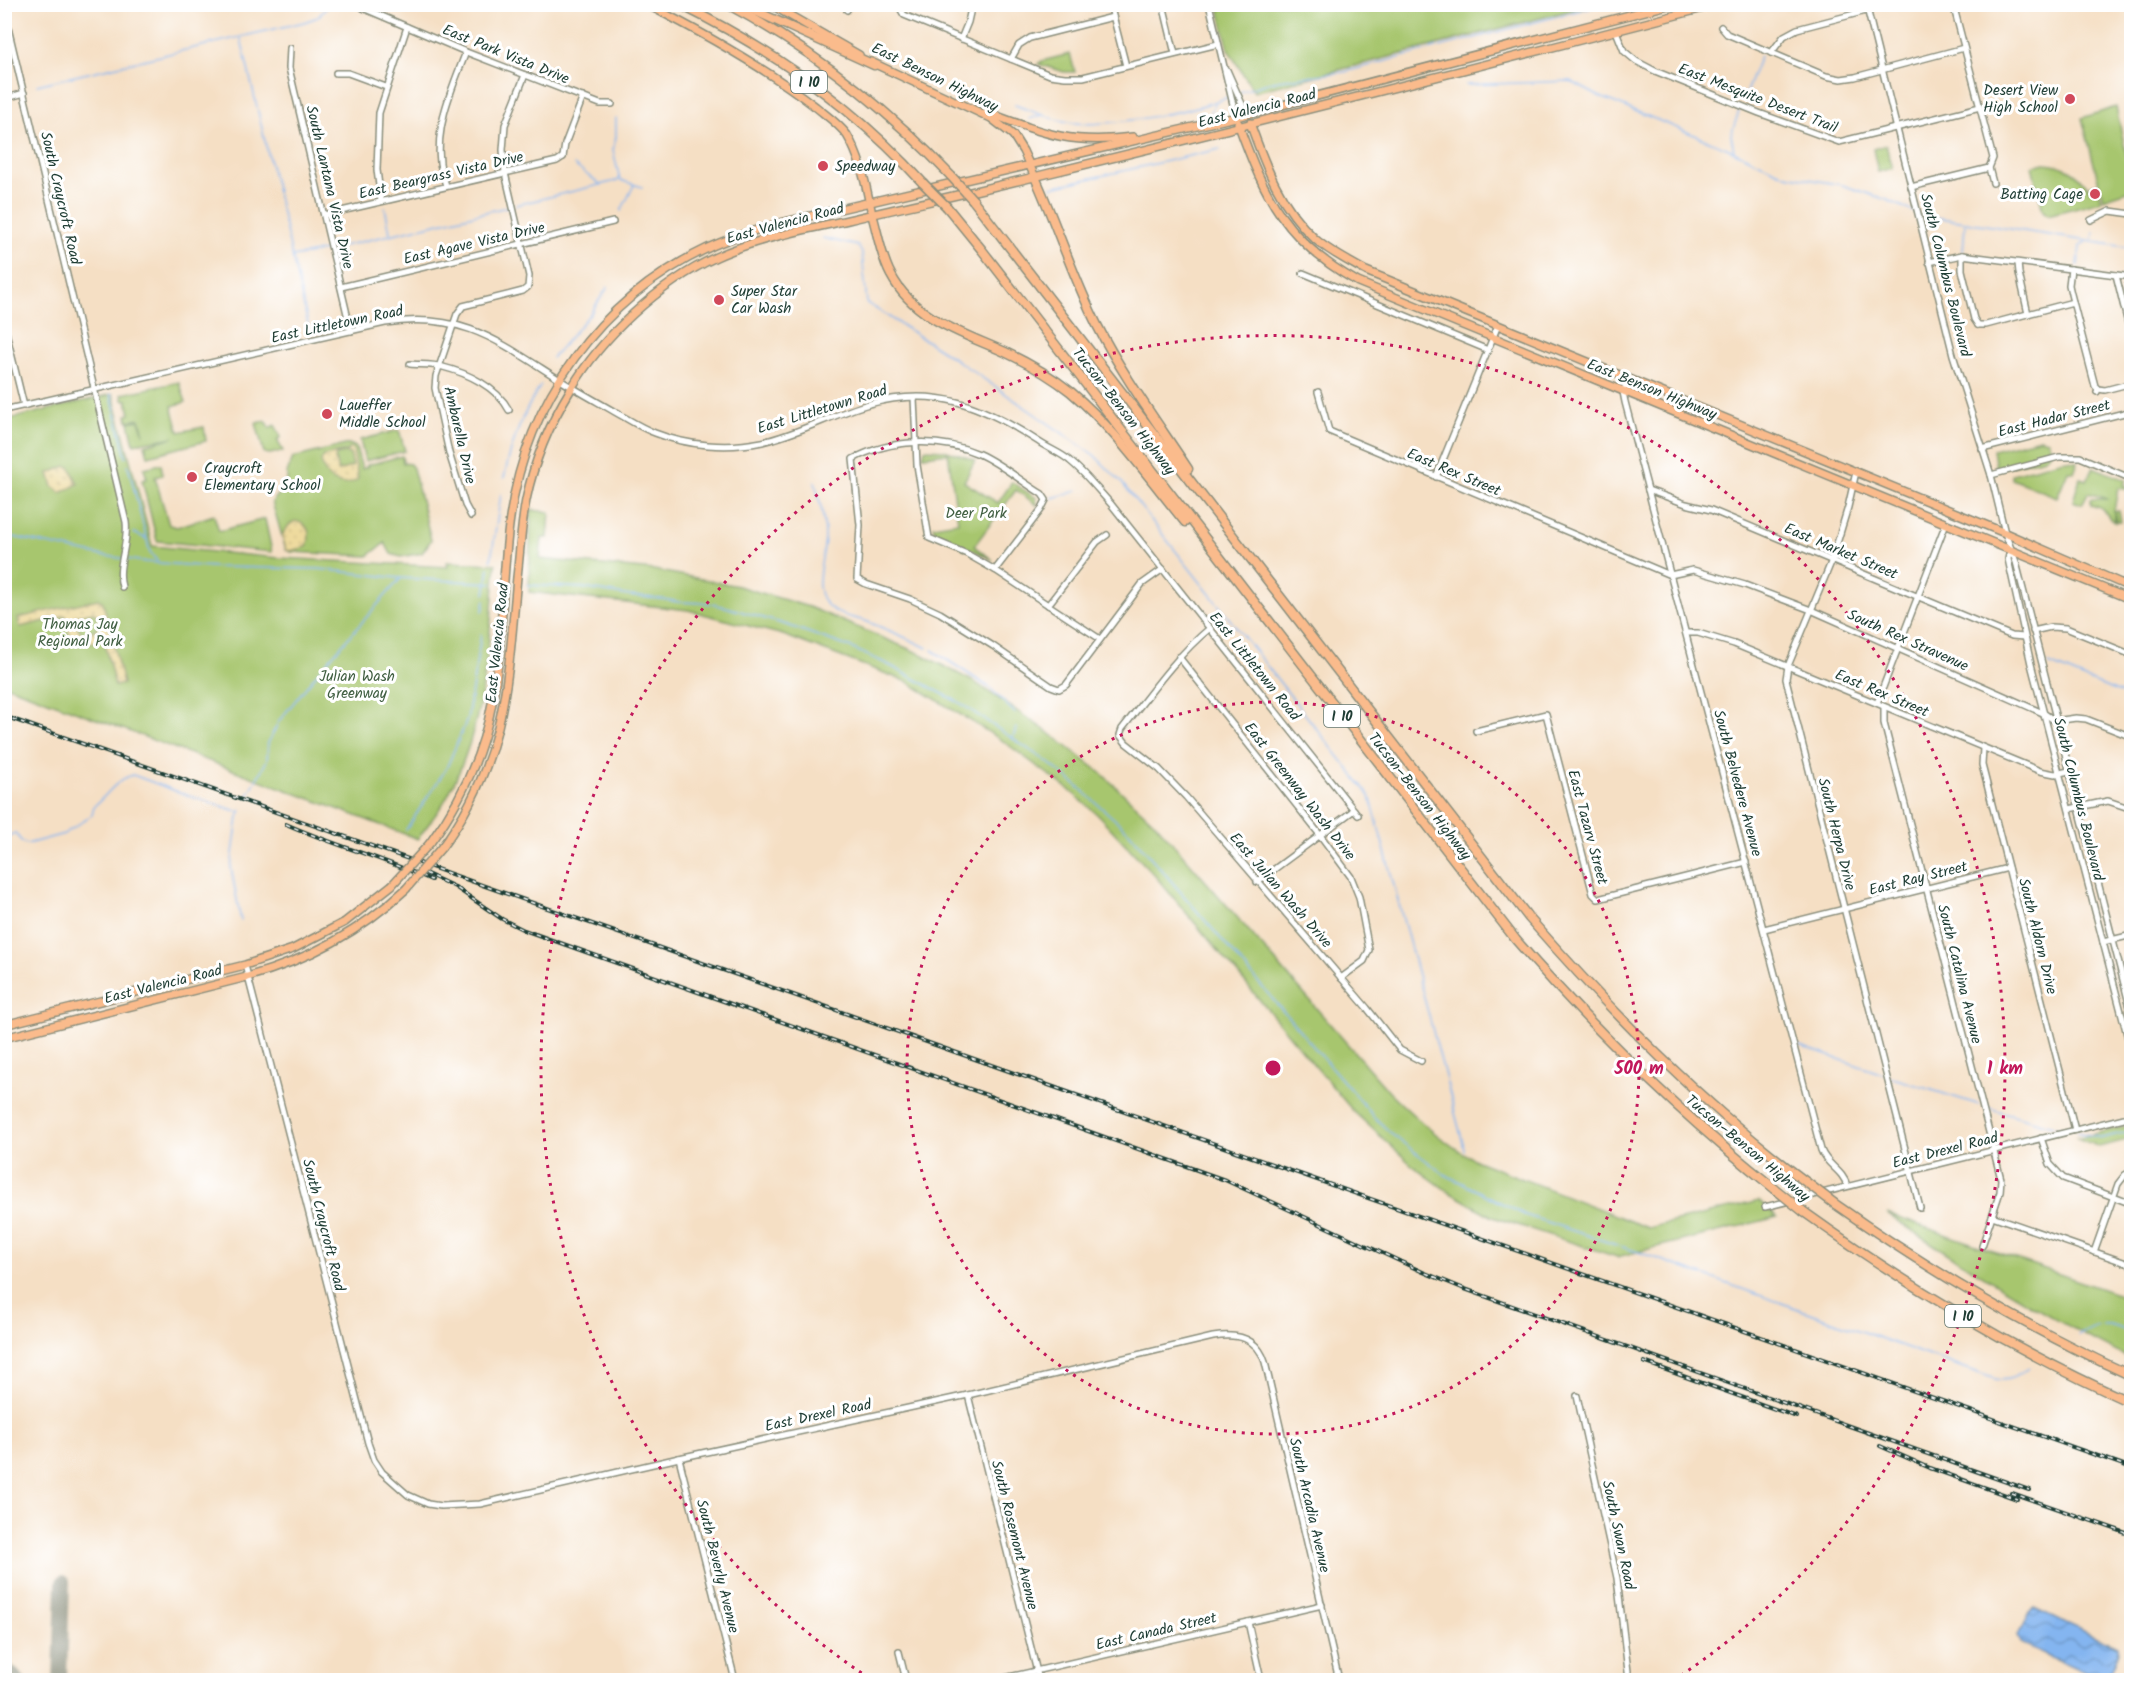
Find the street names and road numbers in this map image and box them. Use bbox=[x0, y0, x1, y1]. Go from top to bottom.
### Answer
street label: East Park Vista Drive bbox=[438, 18, 573, 91]
street label: East Benson Highway bbox=[867, 37, 1003, 119]
street label: East Mesquite Desert Trail bbox=[1674, 57, 1841, 141]
road number: I 10 bbox=[791, 71, 827, 93]
street label: East Valencia Road bbox=[1196, 83, 1319, 135]
street label: South Lantana Vista Drive bbox=[299, 103, 360, 272]
street label: South Craycroft Road bbox=[33, 129, 87, 268]
street label: East Beargrass Vista Drive bbox=[357, 145, 526, 207]
street label: South Columbus Boulevard bbox=[1913, 191, 1977, 360]
street label: East Valencia Road bbox=[724, 197, 847, 251]
street label: East Agave Vista Drive bbox=[401, 216, 548, 272]
street label: East Littletown Road bbox=[269, 299, 406, 351]
street label: Tucson–Benson Highway bbox=[1066, 342, 1181, 481]
street label: East Benson Highway bbox=[1583, 353, 1721, 427]
street label: East Littletown Road bbox=[754, 379, 891, 441]
street label: Ambarella Drive bbox=[436, 384, 482, 487]
street label: East Hadar Street bbox=[1996, 393, 2113, 444]
street label: East Rex Street bbox=[1403, 442, 1504, 504]
street label: East Market Street bbox=[1780, 517, 1901, 587]
street label: East Valencia Road bbox=[480, 581, 516, 704]
street label: South Rex Stravenue bbox=[1843, 603, 1972, 679]
street label: East Littletown Road bbox=[1203, 607, 1306, 727]
street label: East Rex Street bbox=[1831, 663, 1932, 725]
road number: I 10 bbox=[1324, 705, 1360, 727]
street label: South Belvedere Avenue bbox=[1706, 707, 1768, 860]
street label: South Columbus Boulevard bbox=[2046, 715, 2110, 884]
street label: East Greenway Wash Drive bbox=[1237, 717, 1361, 866]
street label: Tucson–Benson Highway bbox=[1362, 727, 1477, 866]
street label: East Tazarv Street bbox=[1560, 767, 1614, 888]
street label: South Herpa Drive bbox=[1810, 775, 1862, 893]
street label: East Julian Wash Drive bbox=[1223, 827, 1338, 954]
street label: East Ray Street bbox=[1866, 855, 1970, 903]
street label: South Aldorn Drive bbox=[2011, 876, 2063, 997]
street label: South Catalina Avenue bbox=[1930, 902, 1988, 1047]
street label: East Valencia Road bbox=[102, 959, 225, 1011]
street label: Tucson–Benson Highway bbox=[1680, 1089, 1816, 1209]
street label: East Drexel Road bbox=[1890, 1126, 2001, 1176]
street label: South Craycroft Road bbox=[295, 1156, 351, 1295]
road number: I 10 bbox=[1945, 1305, 1981, 1327]
street label: East Drexel Road bbox=[763, 1393, 874, 1439]
street label: South Arcadia Avenue bbox=[1282, 1435, 1336, 1575]
street label: South Rosemont Avenue bbox=[984, 1458, 1044, 1613]
street label: South Swan Road bbox=[1595, 1478, 1641, 1592]
street label: South Beverly Avenue bbox=[689, 1497, 745, 1636]
street label: East Canada Street bbox=[1093, 1606, 1219, 1658]

